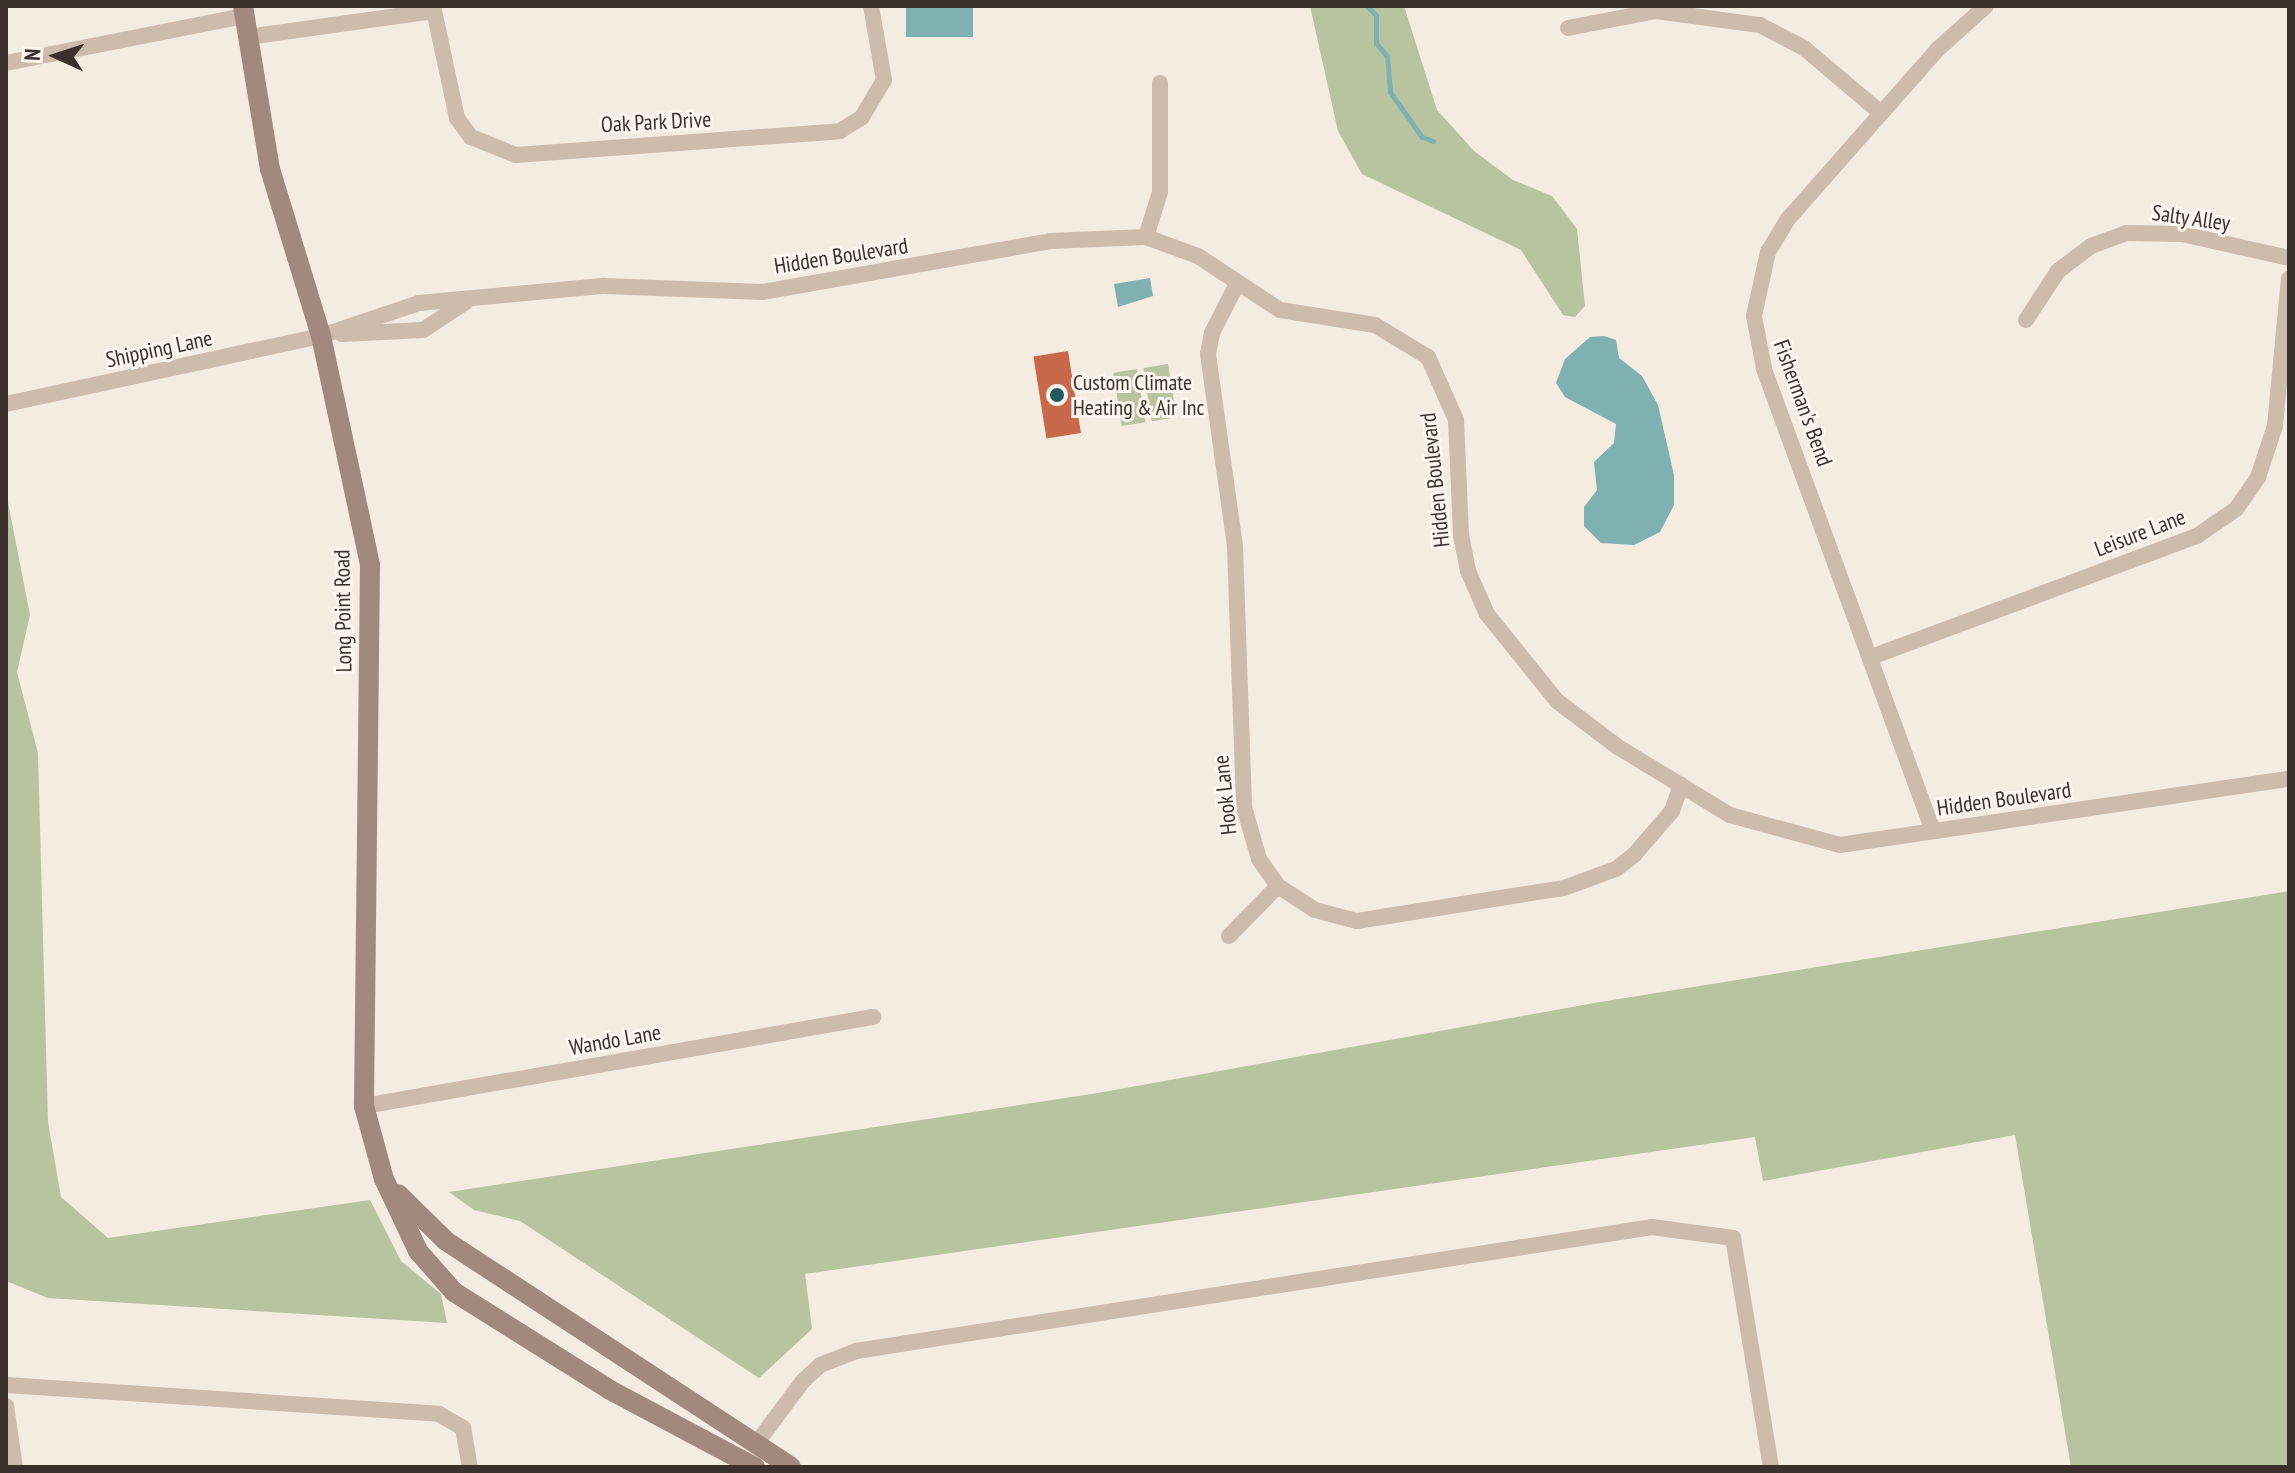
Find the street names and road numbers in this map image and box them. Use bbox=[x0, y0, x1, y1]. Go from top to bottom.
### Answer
street label: Oak Park Drive bbox=[600, 106, 712, 138]
street label: Salty Alley bbox=[2150, 199, 2232, 237]
street label: Hidden Boulevard bbox=[772, 232, 910, 280]
street label: Shipping Lane bbox=[103, 325, 215, 373]
street label: Fisherman's Bend bbox=[1768, 336, 1838, 470]
street label: Hidden Boulevard bbox=[1415, 411, 1455, 549]
street label: Leisure Lane bbox=[2091, 504, 2189, 562]
street label: Long Point Road bbox=[329, 549, 357, 673]
street label: Hook Lane bbox=[1208, 754, 1242, 836]
street label: Hidden Boulevard bbox=[1935, 777, 2073, 821]
street label: Wando Lane bbox=[567, 1019, 663, 1061]

